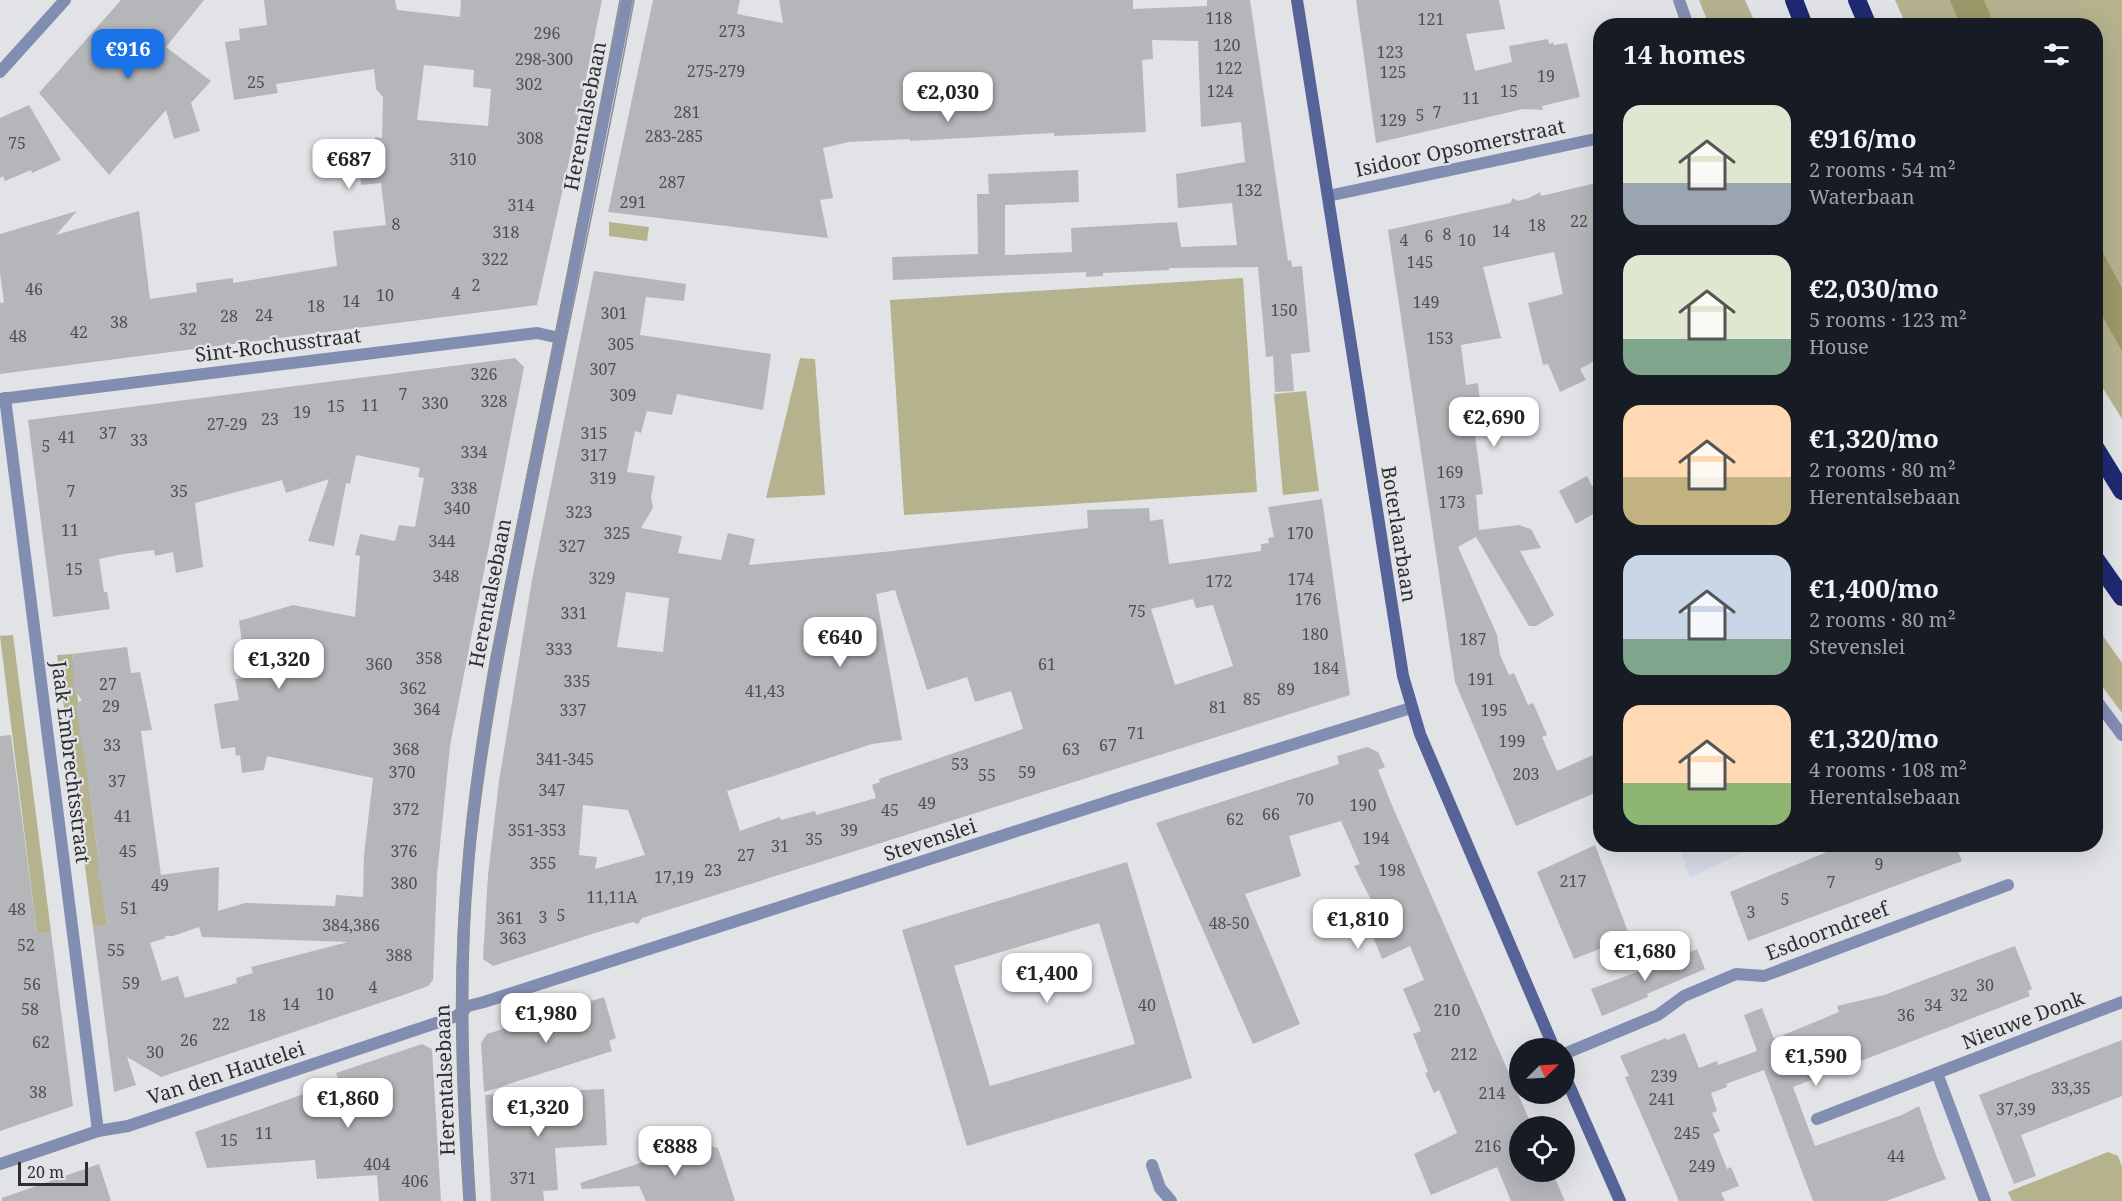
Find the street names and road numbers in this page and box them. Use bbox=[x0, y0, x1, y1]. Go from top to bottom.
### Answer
street label: Herentalsebaan bbox=[557, 39, 612, 193]
street label: Isidoor Opsomerstraat bbox=[1352, 112, 1567, 183]
street label: Sint-Rochusstraat bbox=[193, 321, 362, 368]
street label: Boterlaarbaan bbox=[1375, 464, 1424, 604]
street label: Herentalsebaan bbox=[462, 516, 517, 670]
street label: Jaak Embrechtsstraat bbox=[46, 658, 97, 865]
street label: Stevenslei bbox=[880, 812, 980, 867]
street label: Esdoorndreef bbox=[1761, 894, 1894, 966]
street label: Nieuwe Donk bbox=[1958, 984, 2088, 1055]
street label: Herentalsebaan bbox=[428, 1004, 461, 1156]
street label: Van den Hautelei bbox=[144, 1034, 308, 1111]

